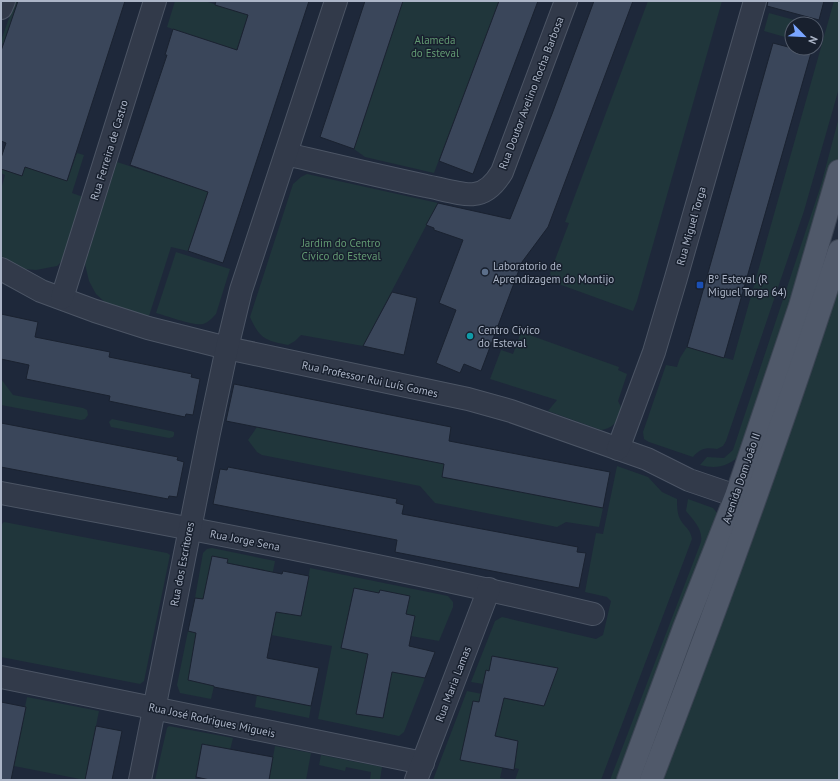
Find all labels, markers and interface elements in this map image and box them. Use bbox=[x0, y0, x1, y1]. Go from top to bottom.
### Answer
street label: Rua Doutor Avelino Rocha Barbosa bbox=[495, 15, 567, 171]
north arrow bbox=[784, 16, 824, 56]
park label: Alameda do Esteval bbox=[411, 33, 460, 60]
text: N bbox=[805, 34, 821, 46]
street label: Rua Ferreira de Castro bbox=[87, 98, 131, 202]
street label: Rua Miguel Torga bbox=[673, 185, 709, 267]
park label: Jardim do Centro Cívico do Esteval bbox=[301, 236, 381, 263]
place label: Laboratorio de Aprendizagem do Montijo bbox=[493, 259, 614, 286]
marker: Laboratorio de Aprendizagem do Montijo bbox=[480, 267, 490, 277]
place label: Bº Esteval (R Miguel Torga 64) bbox=[708, 272, 787, 299]
marker: Bº Esteval (R Miguel Torga 64) bbox=[695, 280, 705, 290]
place label: Centro Cívico do Esteval bbox=[478, 323, 540, 350]
marker: Centro Cívico do Esteval bbox=[465, 331, 475, 341]
street label: Rua Professor Rui Luís Gomes bbox=[301, 358, 440, 400]
street label: Avenida Dom João II bbox=[719, 431, 763, 525]
street label: Rua dos Escritores bbox=[167, 520, 197, 607]
street label: Rua Jorge Sena bbox=[209, 526, 281, 554]
street label: Rua Maria Lamas bbox=[432, 644, 474, 724]
street label: Rua José Rodrigues Migueis bbox=[147, 700, 277, 740]

